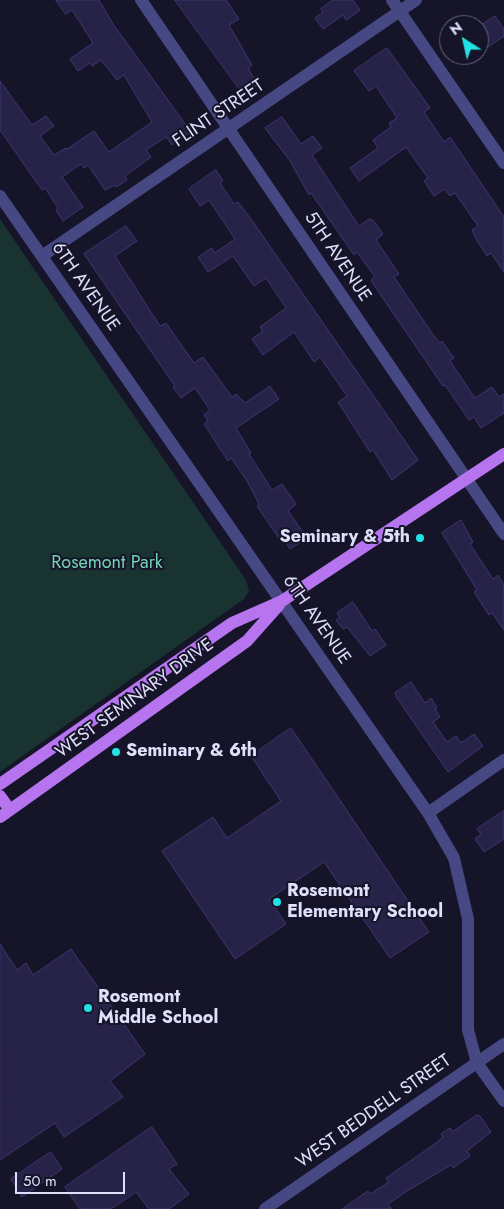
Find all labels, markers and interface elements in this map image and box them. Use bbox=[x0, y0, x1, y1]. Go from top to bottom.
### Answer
north arrow bbox=[439, 15, 489, 65]
text: N bbox=[446, 17, 466, 40]
street label: FLINT STREET bbox=[169, 75, 269, 153]
street label: 5TH AVENUE bbox=[299, 208, 375, 306]
street label: 6TH AVENUE bbox=[46, 238, 124, 336]
place label: Seminary & 5th bbox=[279, 527, 410, 549]
marker: Seminary & 5th bbox=[414, 532, 426, 544]
park label: Rosemont Park bbox=[51, 553, 163, 575]
street label: 6TH AVENUE bbox=[277, 571, 355, 669]
street label: WEST SEMINARY DRIVE bbox=[52, 634, 218, 764]
place label: Seminary & 6th bbox=[126, 741, 257, 763]
marker: Seminary & 6th bbox=[110, 746, 122, 758]
place label: Rosemont Elementary School bbox=[287, 881, 443, 924]
marker: Rosemont Elementary School bbox=[271, 896, 283, 908]
place label: Rosemont Middle School bbox=[98, 987, 218, 1030]
marker: Rosemont Middle School bbox=[82, 1002, 94, 1014]
street label: WEST BEDDELL STREET bbox=[293, 1050, 455, 1174]
scale bar bbox=[18, 1162, 128, 1194]
text: 50 m bbox=[23, 1170, 57, 1192]

